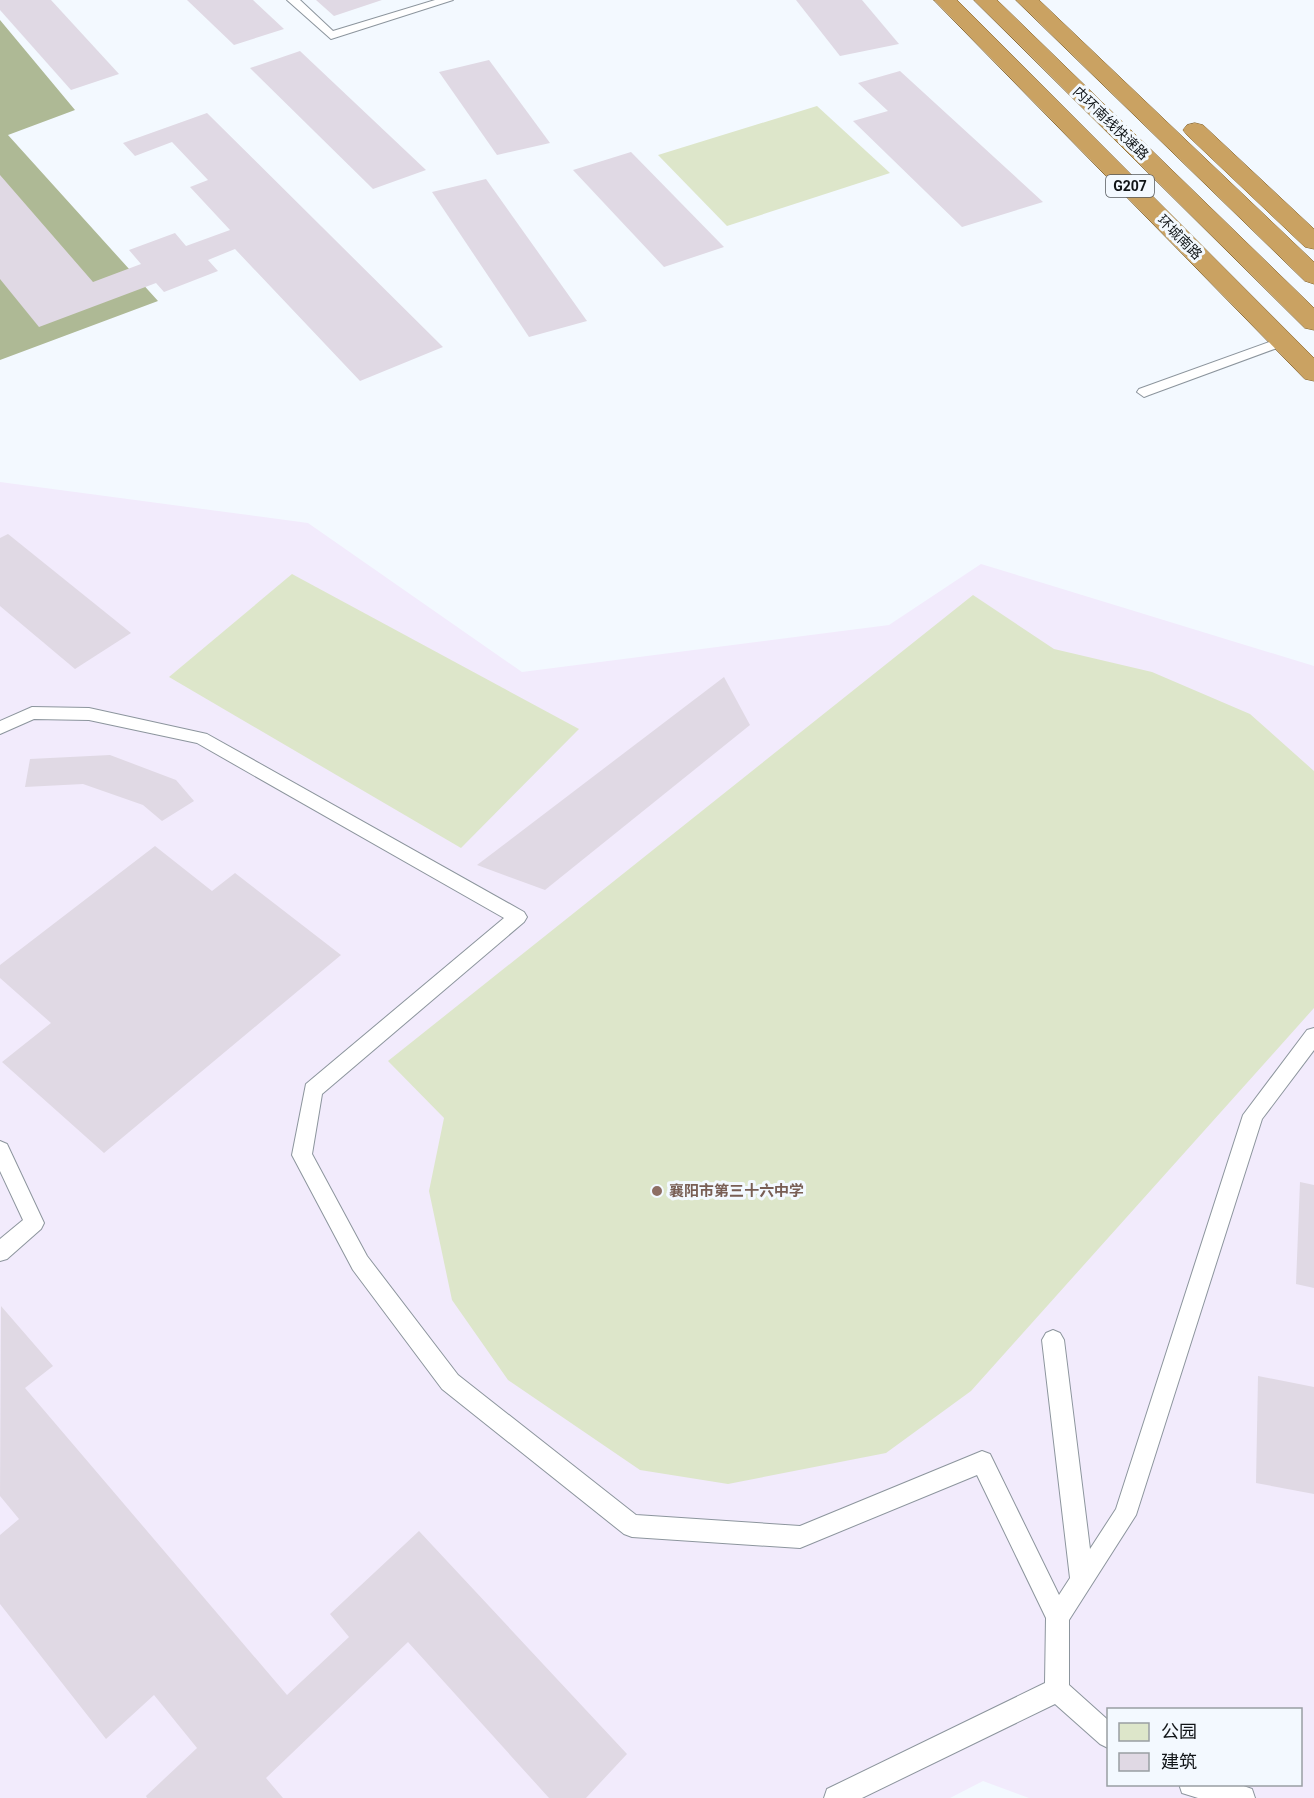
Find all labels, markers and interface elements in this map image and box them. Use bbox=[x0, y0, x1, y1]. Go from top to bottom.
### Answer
street label: 内环南线快速路 bbox=[1070, 83, 1152, 163]
road number: G207 bbox=[1106, 175, 1154, 197]
street label: 环城南路 bbox=[1155, 212, 1205, 262]
place label: 襄阳市第三十六中学 bbox=[669, 1182, 804, 1200]
marker: 襄阳市第三十六中学 bbox=[650, 1184, 664, 1198]
legend bbox=[1107, 1708, 1302, 1786]
text: 公园 bbox=[1161, 1721, 1197, 1742]
text: 建筑 bbox=[1161, 1751, 1197, 1772]

